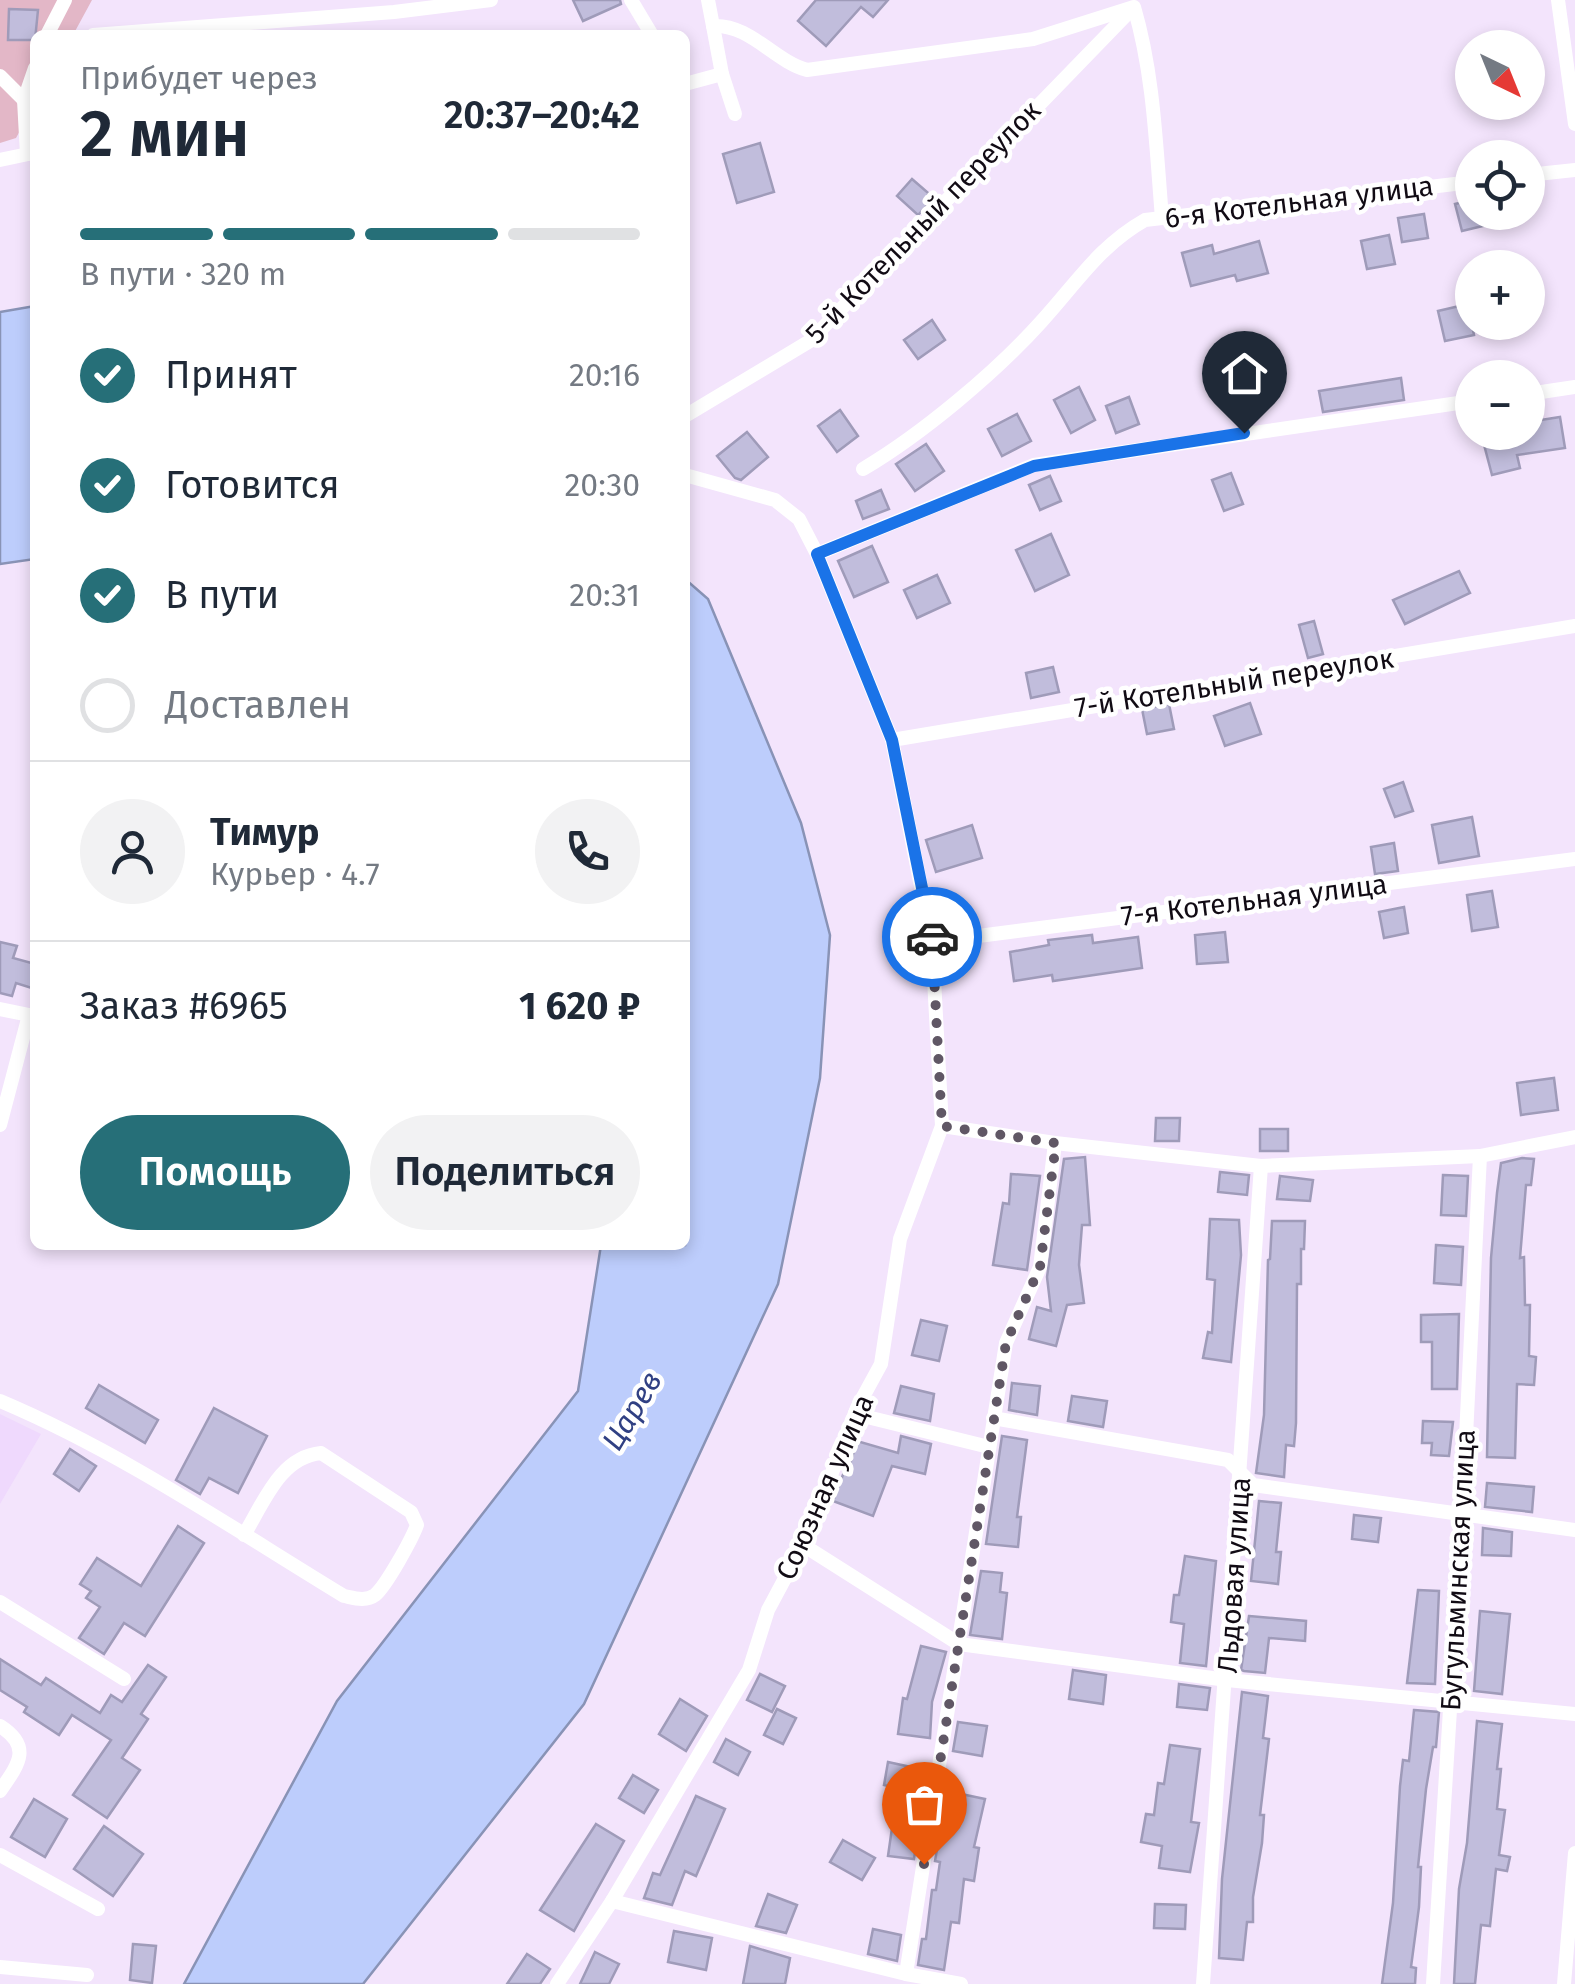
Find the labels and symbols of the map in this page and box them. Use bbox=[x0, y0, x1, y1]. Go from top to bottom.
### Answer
north arrow bbox=[1455, 30, 1545, 120]
street label: 5-й Котельный переулок bbox=[799, 94, 1048, 350]
street label: 6-я Котельная улица bbox=[1163, 169, 1435, 235]
pin bbox=[1202, 331, 1287, 434]
street label: 7-й Котельный переулок bbox=[1072, 641, 1396, 725]
street label: 7-я Котельная улица bbox=[1119, 867, 1389, 933]
courier bbox=[882, 887, 982, 987]
water label: Царев bbox=[595, 1365, 669, 1457]
street label: Союзная улица bbox=[769, 1389, 881, 1585]
street label: Бугульминская улица bbox=[1434, 1428, 1482, 1712]
street label: Льдовая улица bbox=[1211, 1476, 1257, 1674]
pin bbox=[882, 1762, 967, 1865]

